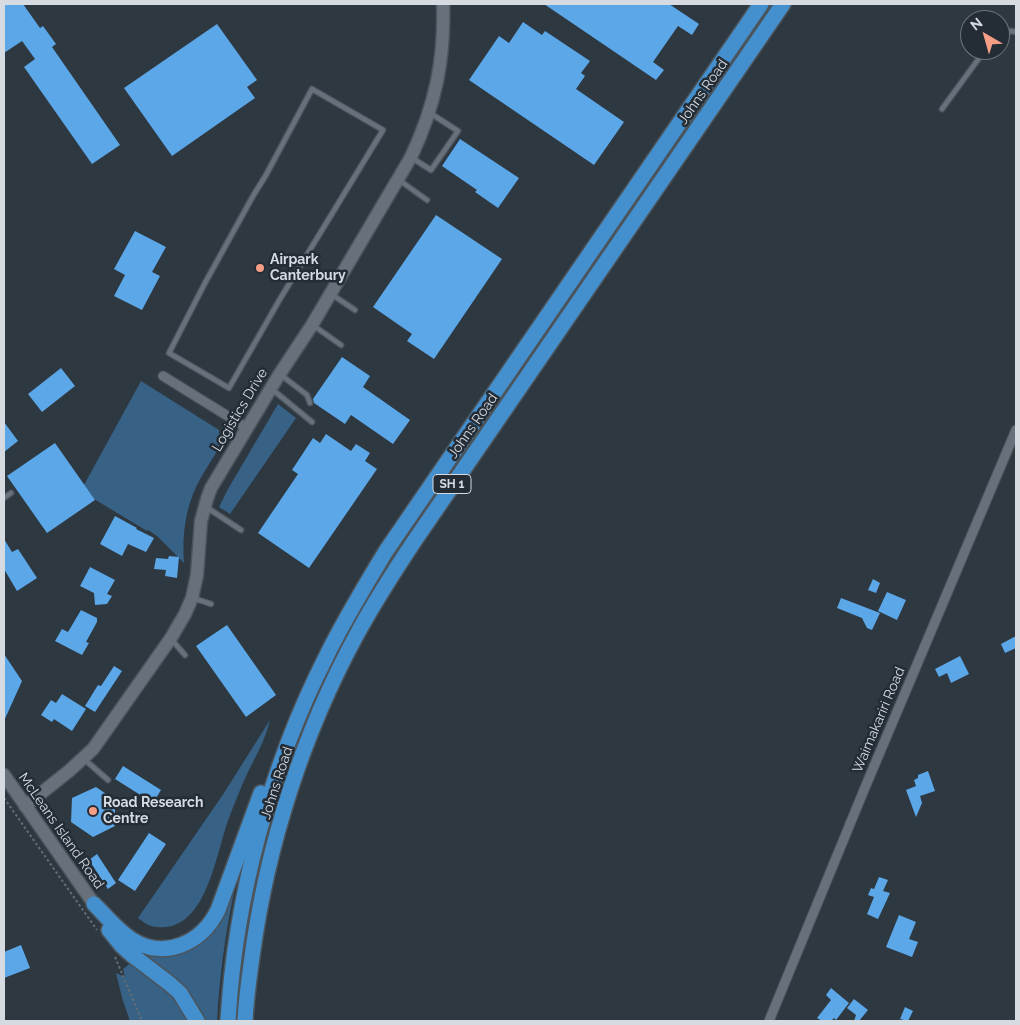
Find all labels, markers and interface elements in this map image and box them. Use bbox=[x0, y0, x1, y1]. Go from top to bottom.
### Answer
north arrow bbox=[960, 10, 1010, 60]
text: N bbox=[967, 14, 986, 34]
street label: Johns Road bbox=[675, 56, 731, 128]
place label: Airpark Canterbury bbox=[270, 252, 346, 284]
marker: Airpark Canterbury bbox=[254, 262, 266, 274]
street label: Logistics Drive bbox=[209, 365, 271, 455]
street label: Johns Road bbox=[445, 390, 501, 462]
road number: SH 1 bbox=[433, 474, 471, 494]
street label: Waimakariri Road bbox=[849, 665, 909, 775]
street label: Johns Road bbox=[257, 745, 297, 821]
street label: McLeans Island Road bbox=[15, 770, 107, 892]
place label: Road Research Centre bbox=[103, 795, 203, 828]
marker: Road Research Centre bbox=[87, 805, 99, 817]

